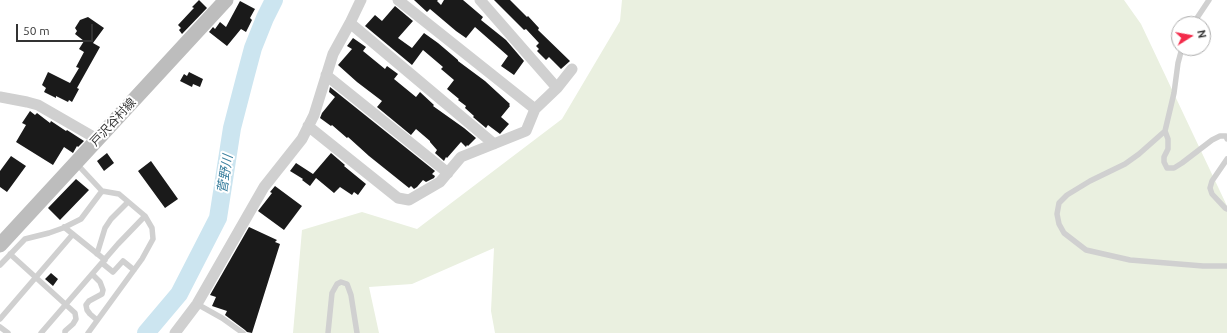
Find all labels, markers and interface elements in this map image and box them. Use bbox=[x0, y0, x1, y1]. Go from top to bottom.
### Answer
scale bar bbox=[18, 16, 95, 42]
north arrow bbox=[1171, 16, 1211, 56]
text: 50 m bbox=[23, 24, 50, 37]
text: N bbox=[1195, 29, 1208, 39]
street label: 戸沢谷村線 bbox=[87, 95, 139, 149]
water label: 菅野川 bbox=[214, 154, 236, 194]

